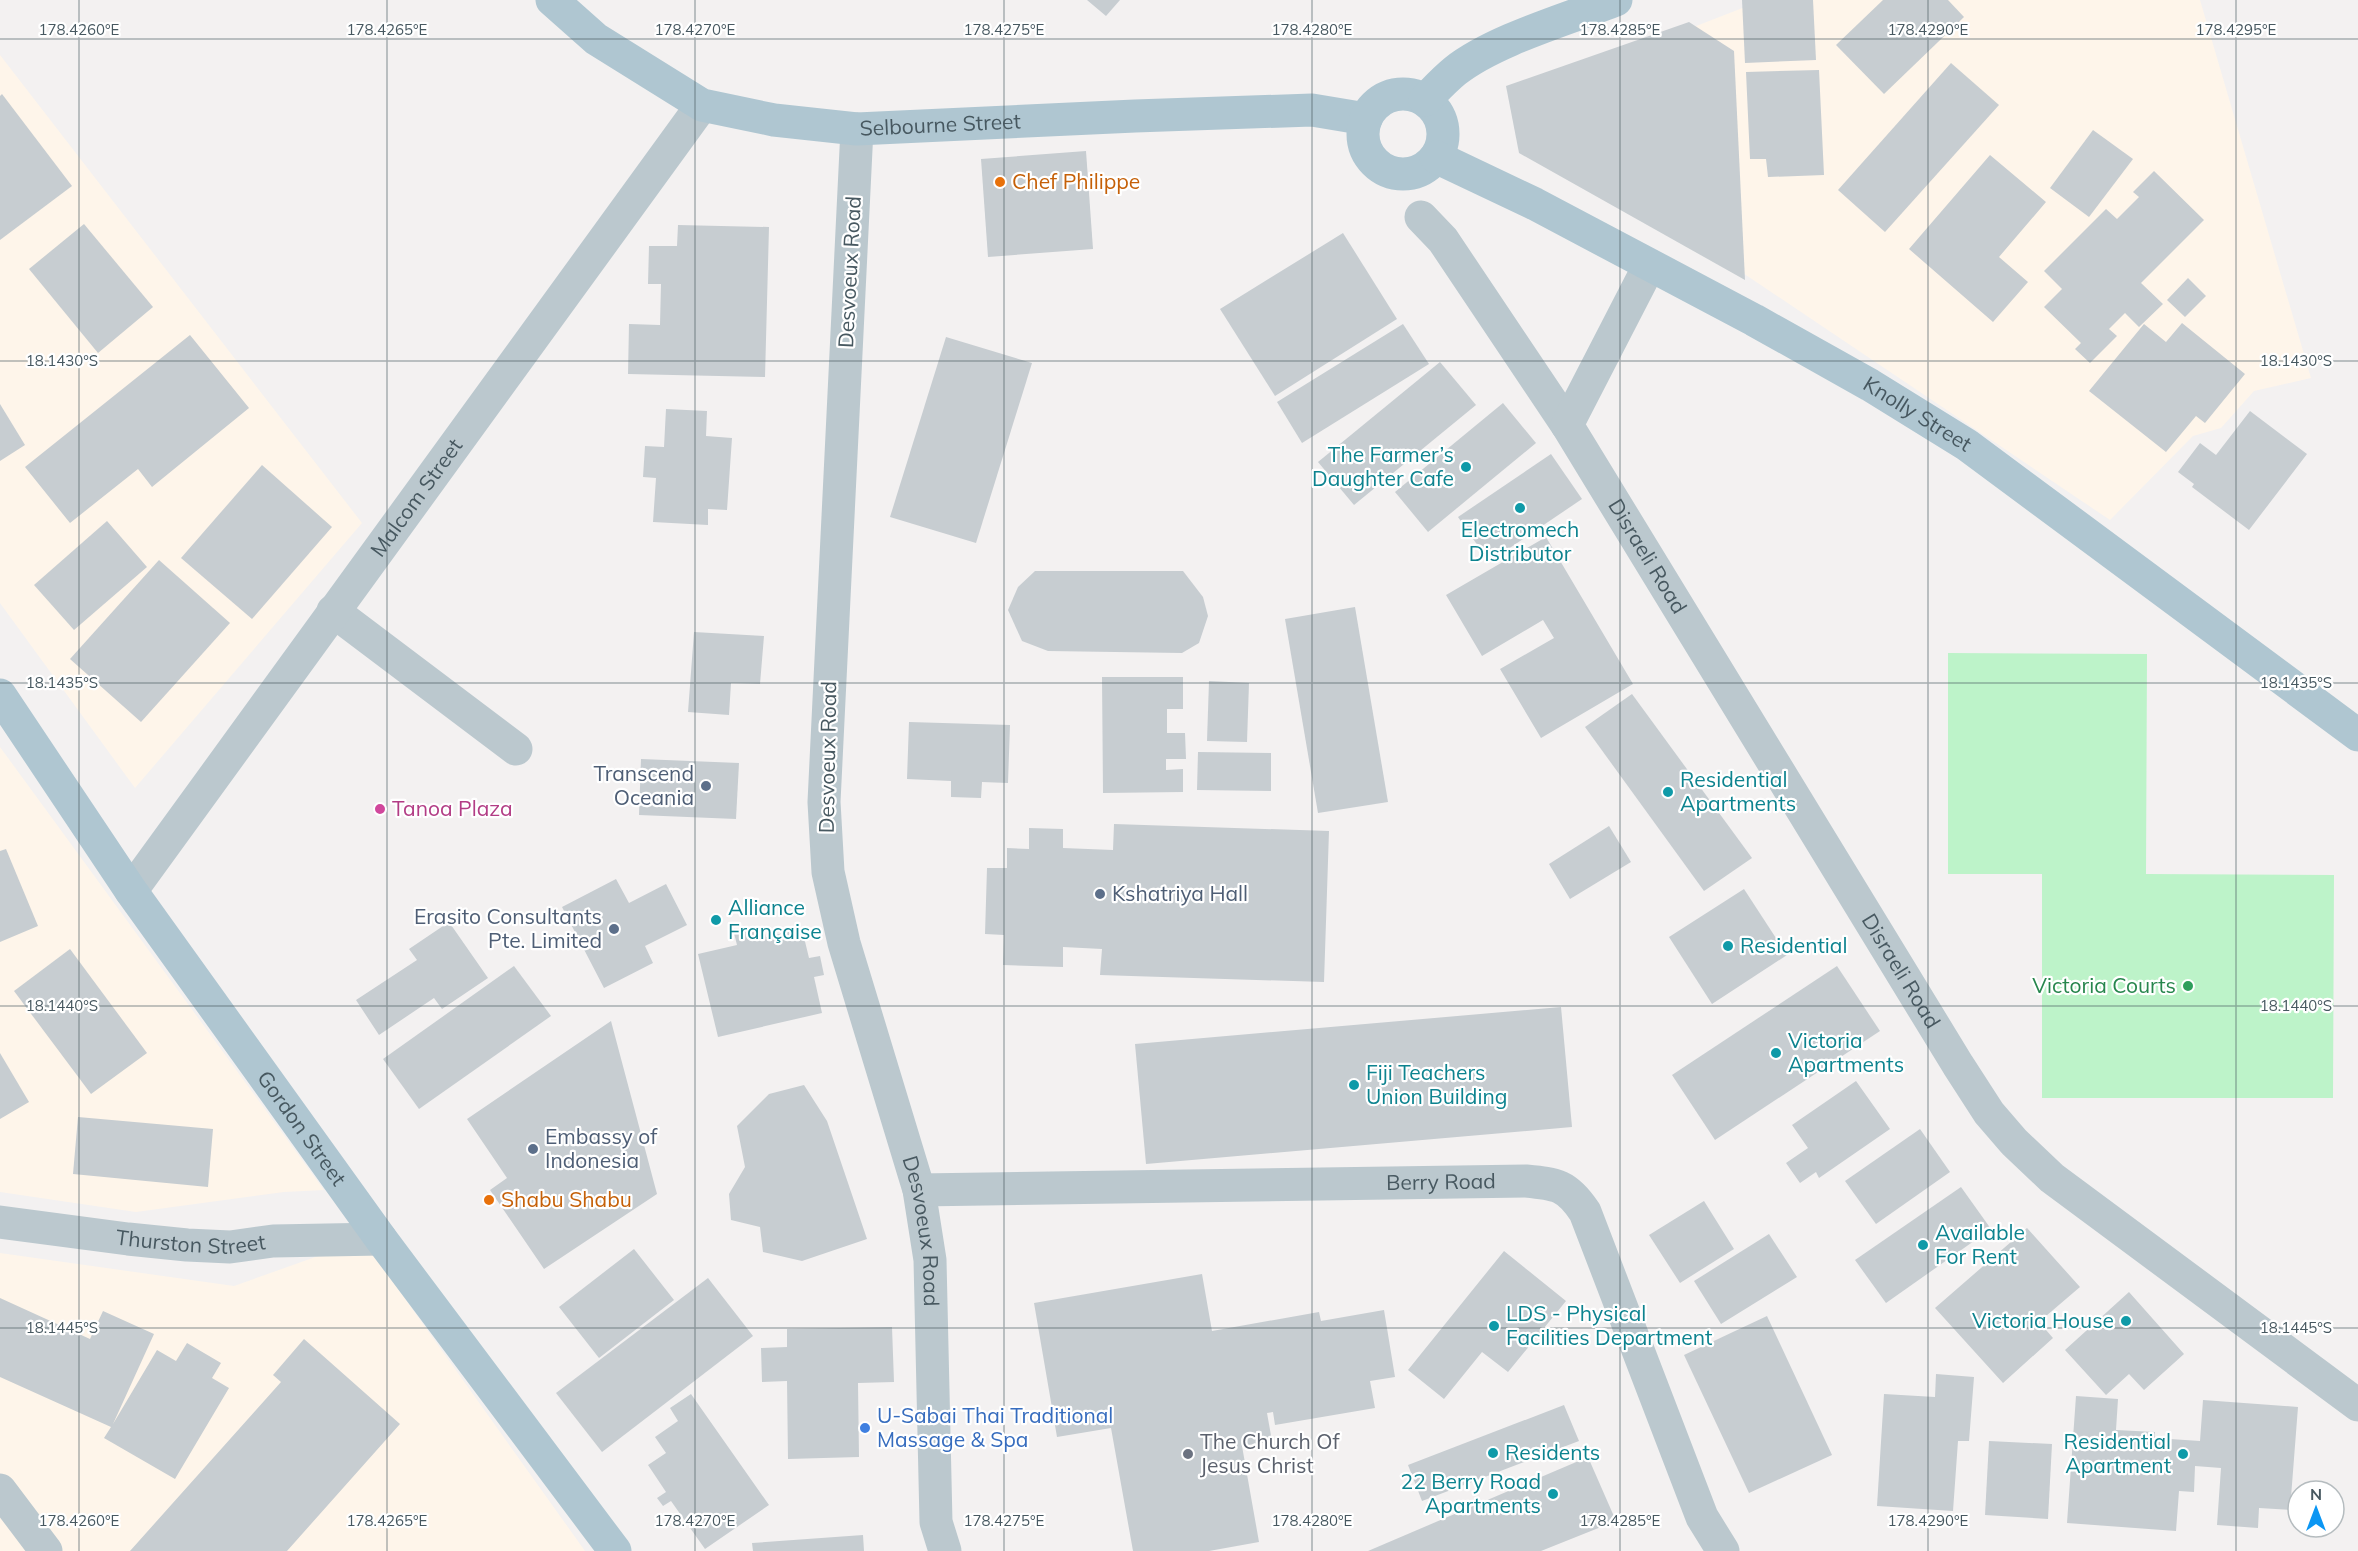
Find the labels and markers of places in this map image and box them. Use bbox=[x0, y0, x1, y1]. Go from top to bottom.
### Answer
place label: Chef Philippe bbox=[1012, 168, 1140, 194]
marker: Chef Philippe bbox=[993, 175, 1007, 189]
place label: The Farmer’s Daughter Cafe bbox=[1312, 441, 1454, 491]
marker: The Farmer’s Daughter Cafe bbox=[1459, 460, 1473, 474]
marker: Electromech Distributor bbox=[1513, 501, 1527, 515]
place label: Electromech Distributor bbox=[1461, 516, 1579, 566]
place label: Transcend Oceania bbox=[594, 760, 694, 810]
place label: Residential Apartments bbox=[1680, 766, 1796, 816]
marker: Transcend Oceania bbox=[699, 779, 713, 793]
marker: Residential Apartments bbox=[1661, 785, 1675, 799]
place label: Tanoa Plaza bbox=[392, 795, 513, 821]
marker: Tanoa Plaza bbox=[373, 802, 387, 816]
place label: Kshatriya Hall bbox=[1112, 880, 1248, 906]
marker: Kshatriya Hall bbox=[1093, 887, 1107, 901]
place label: Alliance Française bbox=[728, 894, 822, 944]
place label: Erasito Consultants Pte. Limited bbox=[414, 903, 602, 953]
marker: Alliance Française bbox=[709, 913, 723, 927]
marker: Erasito Consultants Pte. Limited bbox=[607, 922, 621, 936]
place label: Residential bbox=[1740, 932, 1847, 958]
marker: Residential bbox=[1721, 939, 1735, 953]
place label: Victoria Courts bbox=[2032, 972, 2176, 998]
marker: Victoria Courts bbox=[2181, 979, 2195, 993]
place label: Victoria Apartments bbox=[1788, 1027, 1904, 1077]
marker: Victoria Apartments bbox=[1769, 1046, 1783, 1060]
place label: Fiji Teachers Union Building bbox=[1366, 1059, 1507, 1109]
marker: Fiji Teachers Union Building bbox=[1347, 1078, 1361, 1092]
place label: Embassy of Indonesia bbox=[545, 1123, 658, 1173]
marker: Embassy of Indonesia bbox=[526, 1142, 540, 1156]
place label: Shabu Shabu bbox=[501, 1186, 632, 1212]
marker: Shabu Shabu bbox=[482, 1193, 496, 1207]
place label: Available For Rent bbox=[1935, 1219, 2025, 1269]
marker: Available For Rent bbox=[1916, 1238, 1930, 1252]
place label: LDS - Physical Facilities Department bbox=[1506, 1300, 1712, 1350]
place label: Victoria House bbox=[1972, 1307, 2114, 1333]
marker: Victoria House bbox=[2119, 1314, 2133, 1328]
marker: LDS - Physical Facilities Department bbox=[1487, 1319, 1501, 1333]
place label: U-Sabai Thai Traditional Massage & Spa bbox=[877, 1402, 1113, 1452]
marker: U-Sabai Thai Traditional Massage & Spa bbox=[858, 1421, 872, 1435]
place label: The Church Of Jesus Christ bbox=[1200, 1428, 1341, 1478]
place label: Residential Apartment bbox=[2064, 1428, 2171, 1478]
place label: Residents bbox=[1505, 1439, 1600, 1465]
marker: Residents bbox=[1486, 1446, 1500, 1460]
marker: The Church Of Jesus Christ bbox=[1181, 1447, 1195, 1461]
marker: Residential Apartment bbox=[2176, 1447, 2190, 1461]
place label: 22 Berry Road Apartments bbox=[1401, 1468, 1541, 1518]
marker: 22 Berry Road Apartments bbox=[1546, 1487, 1560, 1501]

